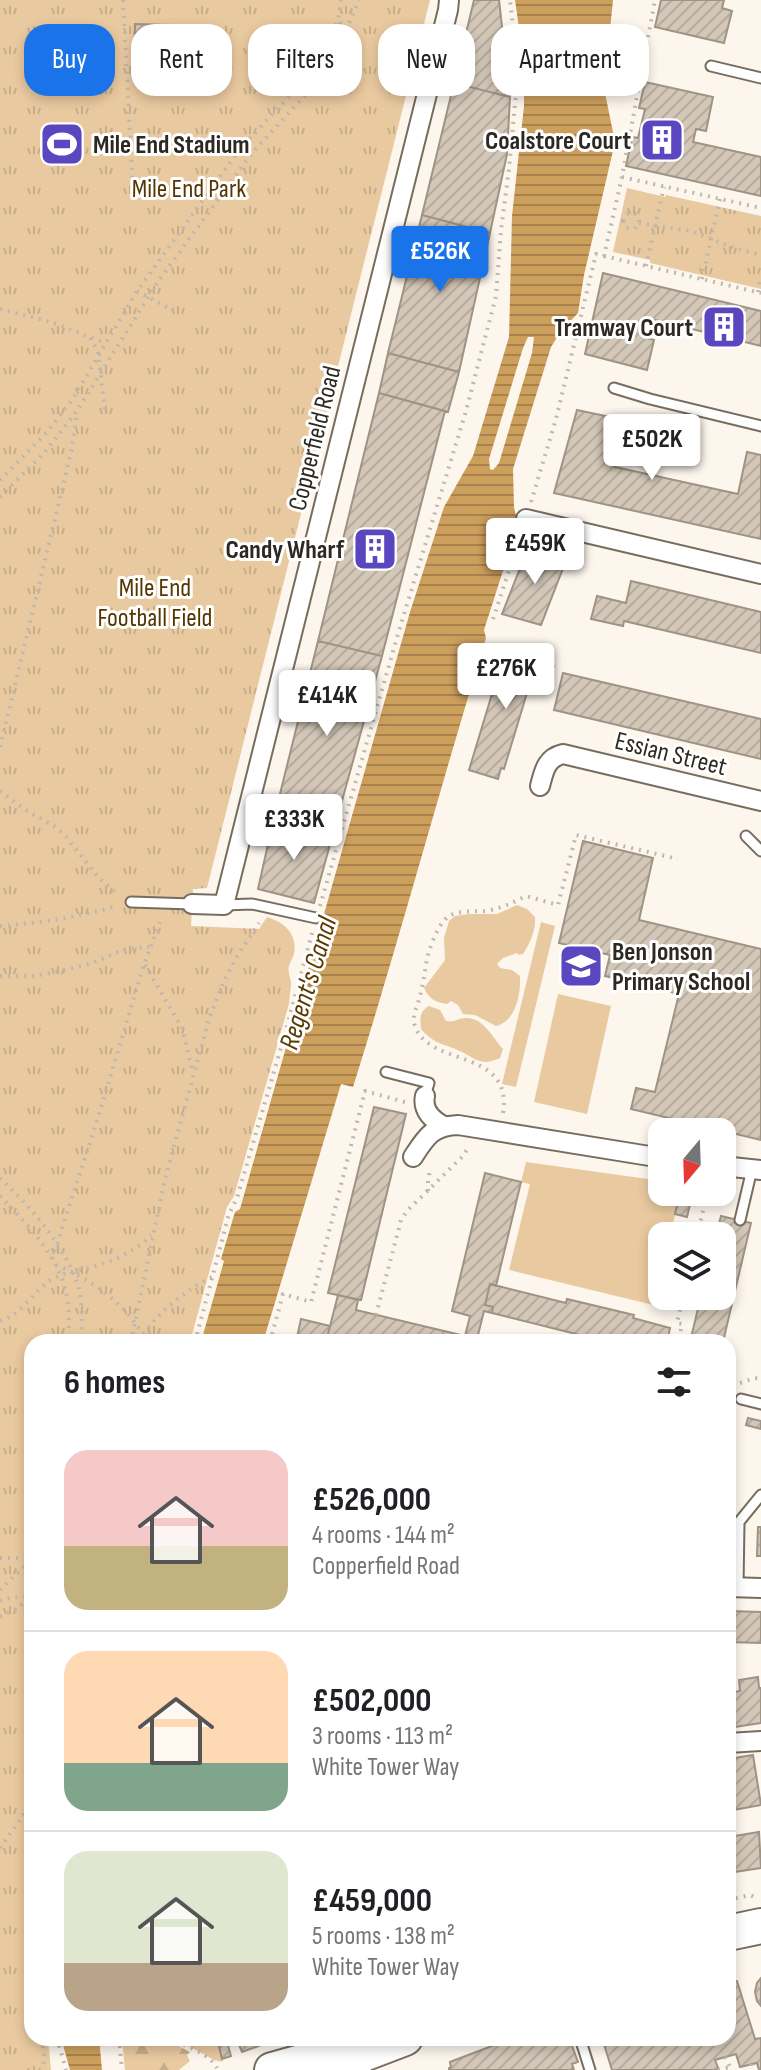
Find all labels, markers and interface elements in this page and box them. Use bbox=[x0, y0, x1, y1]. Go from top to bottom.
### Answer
chip: Buy bbox=[24, 24, 115, 96]
chip: Rent bbox=[131, 24, 232, 96]
chip: Filters bbox=[248, 24, 362, 96]
chip: New bbox=[378, 24, 475, 96]
chip: Apartment bbox=[491, 24, 649, 96]
building icon: Coalstore Court bbox=[638, 116, 686, 164]
sports icon: Mile End Stadium bbox=[38, 120, 86, 168]
place label: Coalstore Court bbox=[485, 126, 631, 157]
place label: Mile End Stadium bbox=[93, 130, 250, 161]
park label: Mile End Park bbox=[132, 174, 246, 205]
pin: £526K bbox=[384, 226, 496, 294]
text: £526K bbox=[409, 236, 471, 267]
building icon: Tramway Court bbox=[700, 303, 748, 351]
place label: Tramway Court bbox=[554, 313, 693, 344]
street label: Copperfield Road bbox=[283, 363, 348, 514]
pin: £502K bbox=[596, 414, 708, 482]
text: £502K bbox=[621, 424, 683, 455]
pin: £459K bbox=[479, 518, 591, 586]
building icon: Candy Wharf bbox=[351, 525, 399, 573]
text: £459K bbox=[504, 528, 566, 559]
place label: Candy Wharf bbox=[226, 535, 345, 566]
park label: Mile End Football Field bbox=[98, 573, 212, 634]
pin: £276K bbox=[450, 643, 562, 711]
text: £276K bbox=[475, 653, 537, 684]
pin: £414K bbox=[271, 670, 383, 738]
text: £414K bbox=[297, 680, 357, 711]
street label: Essian Street bbox=[612, 726, 730, 783]
pin: £333K bbox=[238, 794, 350, 862]
text: £333K bbox=[263, 804, 325, 835]
water label: Regent's Canal bbox=[273, 912, 344, 1054]
place label: Ben Jonson Primary School bbox=[612, 937, 750, 998]
school or university icon: Ben Jonson Primary School bbox=[557, 942, 605, 990]
north arrow bbox=[648, 1118, 736, 1206]
map controls bbox=[648, 1118, 736, 1310]
button: layers bbox=[648, 1222, 736, 1310]
icon: filters bbox=[652, 1360, 696, 1404]
text: 6 homes bbox=[64, 1362, 165, 1403]
text: £526,000 bbox=[312, 1479, 431, 1520]
icon: home bbox=[128, 1482, 224, 1578]
text: 4 rooms · 144 m² bbox=[312, 1520, 455, 1551]
text: Copperfield Road bbox=[312, 1551, 460, 1582]
text: £502,000 bbox=[312, 1680, 432, 1721]
icon: home bbox=[128, 1683, 224, 1779]
text: 3 rooms · 113 m² bbox=[312, 1721, 453, 1752]
text: White Tower Way bbox=[312, 1752, 459, 1783]
text: £459,000 bbox=[312, 1880, 432, 1921]
icon: home bbox=[128, 1883, 224, 1979]
text: 5 rooms · 138 m² bbox=[312, 1921, 455, 1952]
text: White Tower Way bbox=[312, 1952, 459, 1983]

